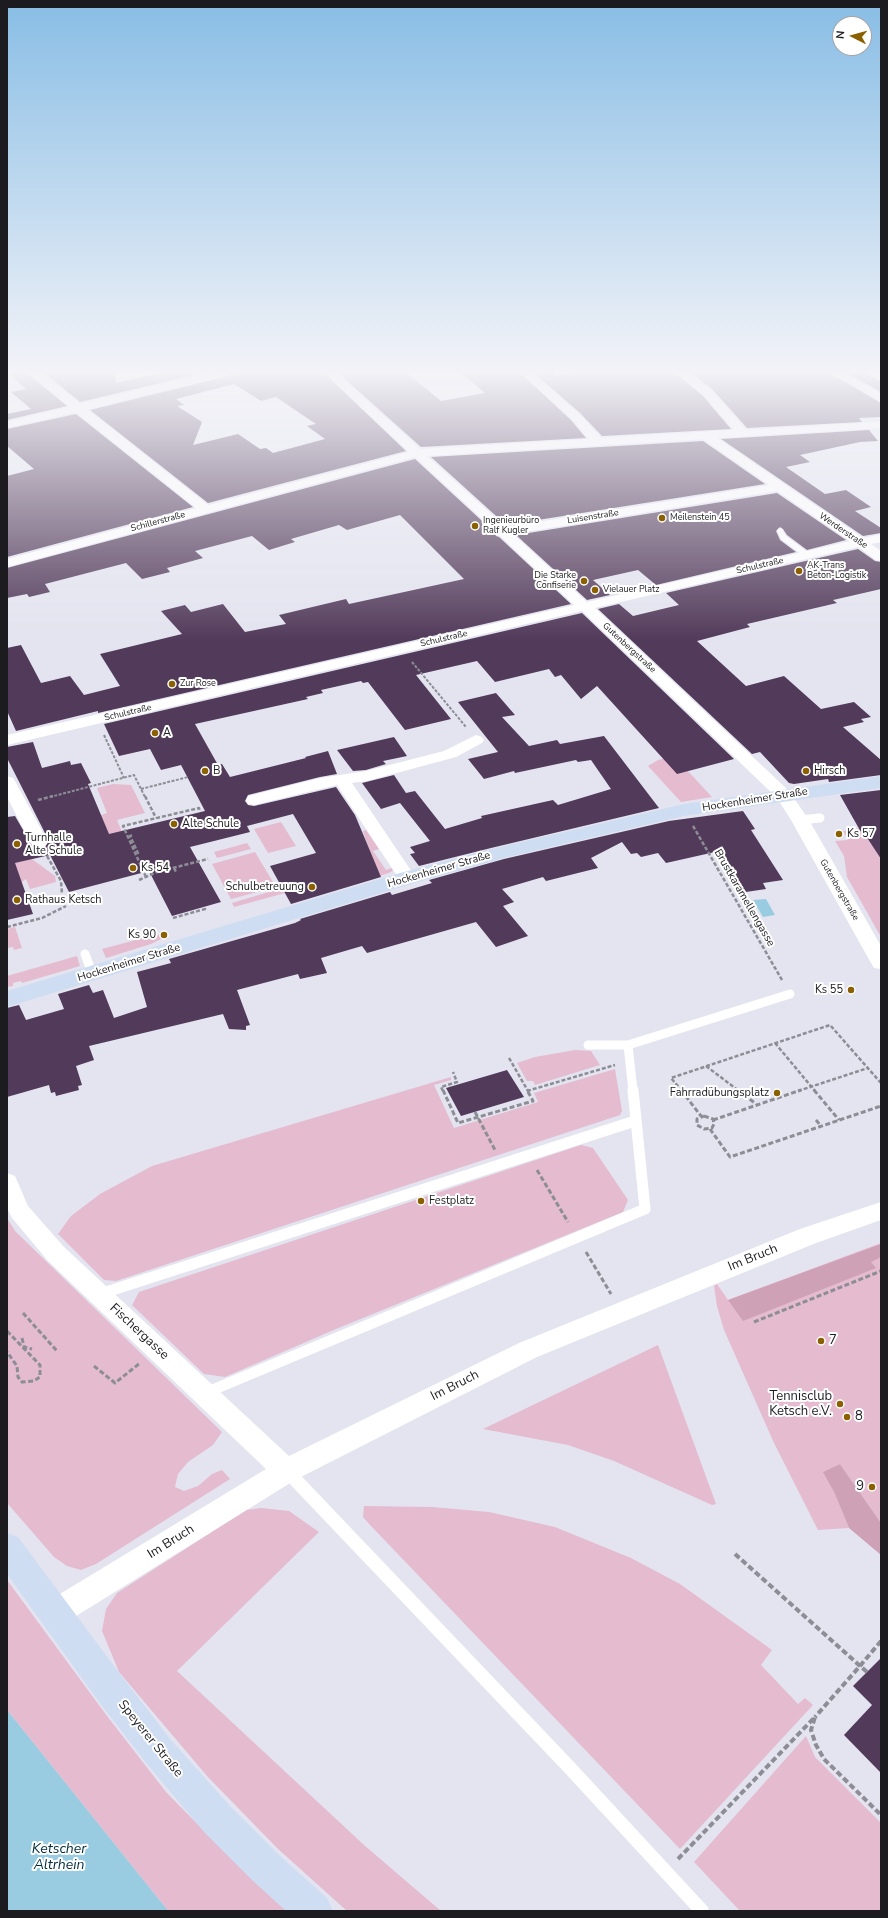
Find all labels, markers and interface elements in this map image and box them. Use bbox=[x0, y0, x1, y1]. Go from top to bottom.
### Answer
north arrow bbox=[832, 16, 872, 56]
text: N bbox=[833, 30, 848, 40]
street label: Luisenstraße bbox=[567, 508, 619, 526]
street label: Schillerstraße bbox=[130, 510, 186, 534]
street label: Werderstraße bbox=[817, 511, 869, 551]
marker: Meilenstein 45 bbox=[657, 513, 667, 523]
place label: Meilenstein 45 bbox=[670, 513, 730, 523]
place label: Ingenieurbüro Ralf Kugler bbox=[483, 516, 539, 537]
marker: Ingenieurbüro Ralf Kugler bbox=[470, 521, 480, 531]
street label: Schulstraße bbox=[735, 555, 785, 577]
place label: AK-Trans Beton-Logistik bbox=[807, 561, 866, 582]
marker: AK-Trans Beton-Logistik bbox=[794, 566, 804, 576]
place label: Die Starke Confiserie bbox=[534, 571, 576, 592]
marker: Die Starke Confiserie bbox=[579, 576, 589, 586]
marker: Vielauer Platz bbox=[590, 585, 600, 595]
place label: Vielauer Platz bbox=[603, 585, 659, 595]
street label: Gutenbergstraße bbox=[600, 621, 658, 675]
street label: Schulstraße bbox=[419, 628, 469, 650]
marker: Zur Rose bbox=[167, 679, 177, 689]
place label: Zur Rose bbox=[180, 679, 216, 689]
street label: Schulstraße bbox=[103, 702, 153, 724]
place label: A bbox=[163, 726, 171, 740]
marker: A bbox=[150, 728, 160, 738]
place label: B bbox=[213, 764, 220, 778]
place label: Hirsch bbox=[814, 764, 845, 778]
marker: B bbox=[200, 766, 210, 776]
marker: Hirsch bbox=[801, 766, 811, 776]
street label: Hockenheimer Straße bbox=[701, 785, 809, 815]
place label: Alte Schule bbox=[182, 817, 239, 831]
marker: Alte Schule bbox=[169, 819, 179, 829]
place label: Ks 57 bbox=[847, 827, 875, 841]
marker: Ks 57 bbox=[834, 829, 844, 839]
place label: Turnhalle Alte Schule bbox=[25, 831, 82, 857]
marker: Turnhalle Alte Schule bbox=[12, 839, 22, 849]
street label: Brustkaramellengasse bbox=[711, 847, 777, 949]
street label: Hockenheimer Straße bbox=[386, 849, 492, 891]
street label: Gutenbergstraße bbox=[817, 858, 861, 922]
place label: Ks 54 bbox=[141, 861, 169, 875]
marker: Ks 54 bbox=[128, 863, 138, 873]
place label: Schulbetreuung bbox=[226, 880, 304, 894]
marker: Schulbetreuung bbox=[307, 882, 317, 892]
place label: Rathaus Ketsch bbox=[25, 893, 101, 907]
marker: Rathaus Ketsch bbox=[12, 895, 22, 905]
place label: Ks 90 bbox=[128, 928, 156, 942]
marker: Ks 90 bbox=[159, 930, 169, 940]
street label: Hockenheimer Straße bbox=[76, 941, 182, 985]
place label: Ks 55 bbox=[815, 983, 843, 997]
marker: Ks 55 bbox=[846, 985, 856, 995]
place label: Fahrradübungsplatz bbox=[670, 1086, 769, 1100]
marker: Fahrradübungsplatz bbox=[772, 1088, 782, 1098]
place label: Festplatz bbox=[429, 1194, 474, 1208]
marker: Festplatz bbox=[416, 1196, 426, 1206]
street label: Im Bruch bbox=[726, 1241, 780, 1275]
street label: Fischergasse bbox=[106, 1301, 172, 1363]
place label: 7 bbox=[829, 1333, 837, 1349]
marker: 7 bbox=[816, 1336, 826, 1346]
street label: Im Bruch bbox=[428, 1367, 482, 1405]
place label: Tennisclub Ketsch e.V. bbox=[769, 1389, 832, 1420]
marker: Tennisclub Ketsch e.V. bbox=[835, 1399, 845, 1409]
place label: 8 bbox=[855, 1409, 863, 1425]
marker: 8 bbox=[842, 1412, 852, 1422]
place label: 9 bbox=[856, 1479, 864, 1495]
marker: 9 bbox=[867, 1482, 877, 1492]
street label: Im Bruch bbox=[145, 1522, 197, 1562]
street label: Speyerer Straße bbox=[114, 1697, 186, 1781]
water label: Ketscher Altrhein bbox=[32, 1842, 86, 1874]

